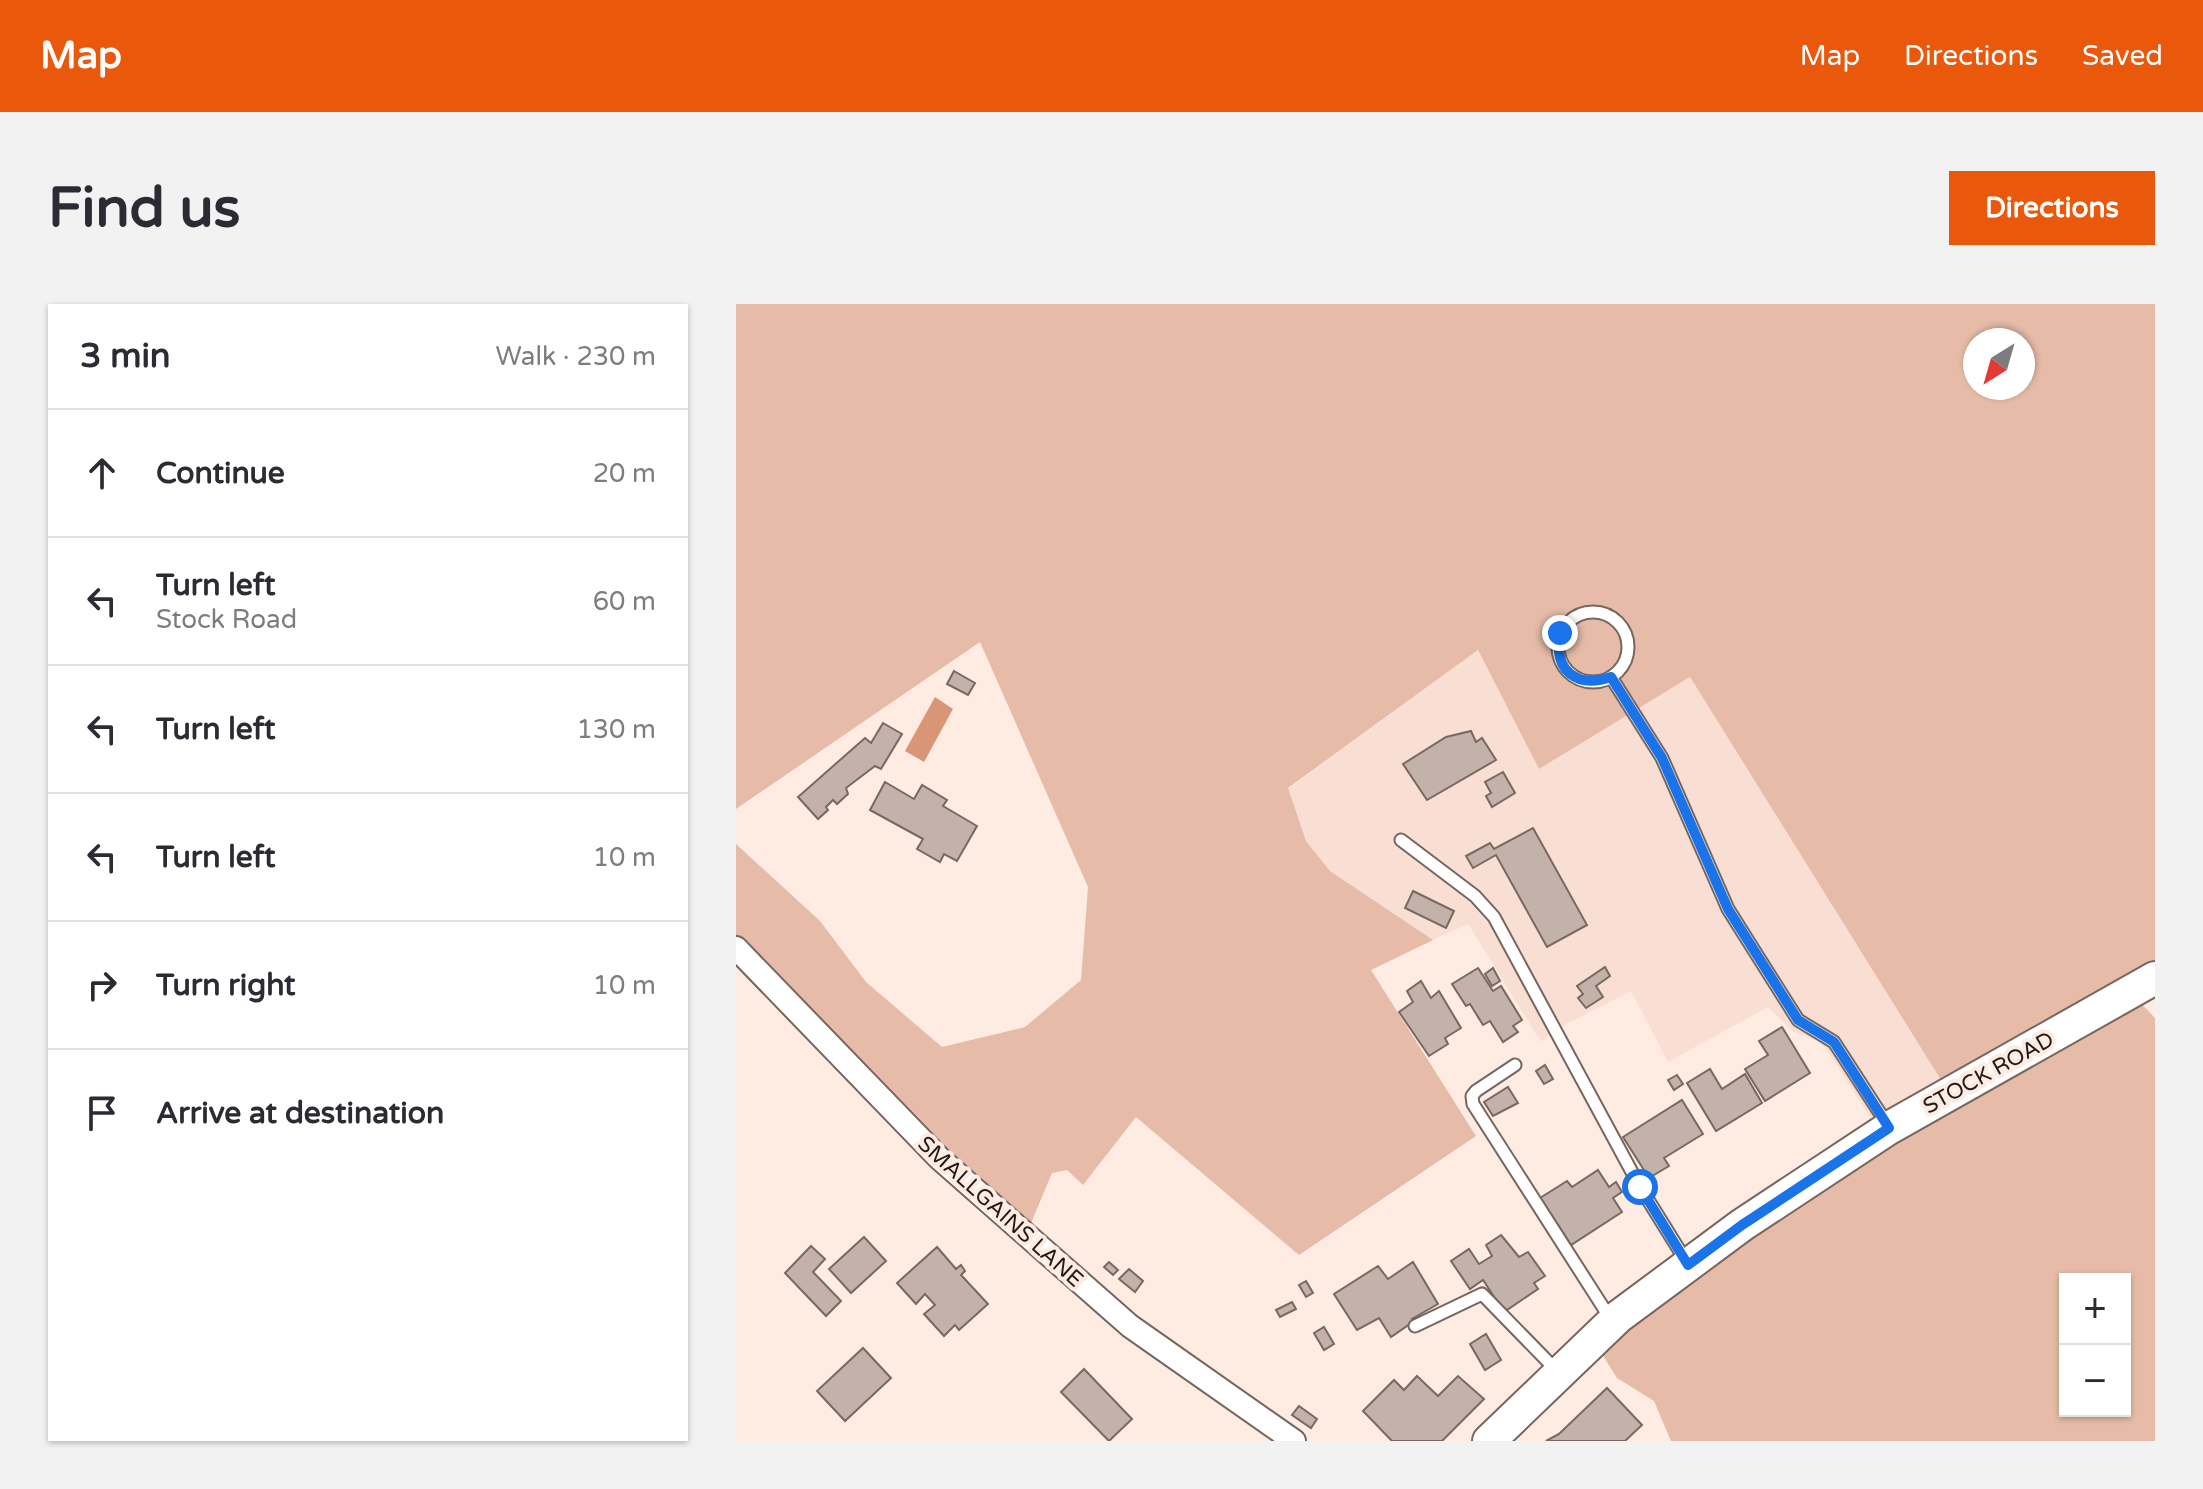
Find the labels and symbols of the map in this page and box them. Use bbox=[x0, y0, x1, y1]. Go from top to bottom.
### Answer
north arrow bbox=[1963, 328, 2035, 400]
route end bbox=[1542, 615, 1578, 651]
street label: STOCK ROAD bbox=[1919, 1026, 2058, 1119]
street label: SMALLGAINS LANE bbox=[912, 1131, 1088, 1293]
route start bbox=[1622, 1169, 1658, 1205]

